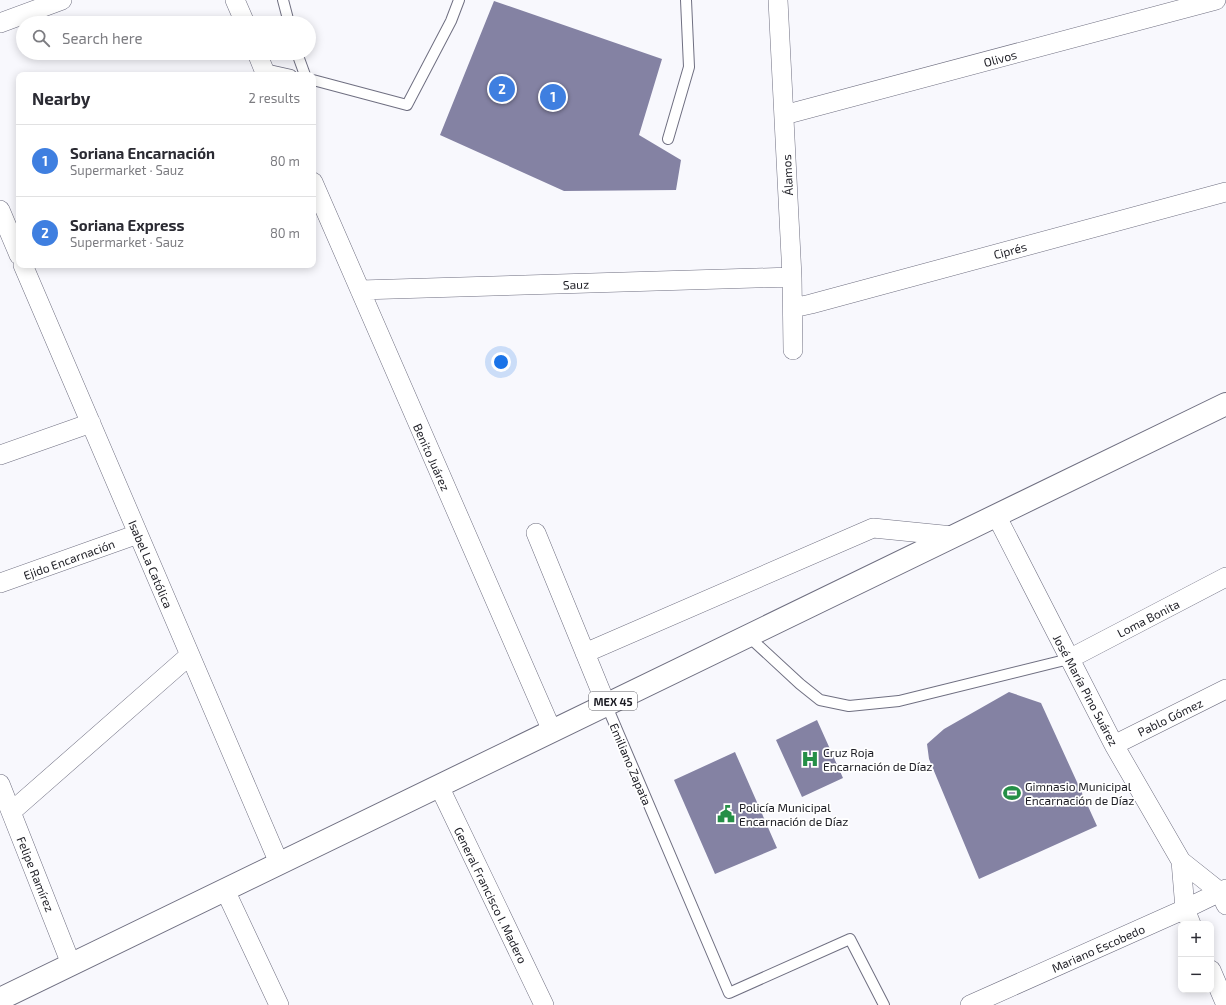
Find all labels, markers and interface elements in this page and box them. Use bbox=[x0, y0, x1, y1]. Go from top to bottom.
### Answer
search box bbox=[16, 16, 316, 60]
icon: search bbox=[30, 27, 52, 49]
text: Search here bbox=[62, 29, 143, 47]
street label: Olivos bbox=[982, 47, 1018, 69]
pin: 2 bbox=[489, 74, 515, 104]
pin: 1 bbox=[540, 82, 566, 112]
text: Nearby bbox=[32, 88, 90, 108]
text: 2 results bbox=[248, 90, 300, 106]
text: Soriana Encarnación bbox=[70, 144, 215, 162]
text: 1 bbox=[42, 153, 48, 169]
text: 80 m bbox=[270, 153, 300, 169]
street label: Álamos bbox=[779, 154, 795, 196]
text: Supermarket · Sauz bbox=[70, 162, 184, 178]
text: Soriana Express bbox=[70, 216, 184, 234]
text: 2 bbox=[41, 225, 49, 241]
text: 80 m bbox=[270, 225, 300, 241]
text: Supermarket · Sauz bbox=[70, 234, 184, 250]
street label: Ciprés bbox=[992, 239, 1028, 261]
street label: Sauz bbox=[563, 277, 589, 291]
your location bbox=[491, 352, 511, 372]
street label: Benito Juárez bbox=[411, 421, 453, 493]
street label: Isabel La Católica bbox=[126, 518, 176, 610]
street label: Ejido Encarnación bbox=[21, 536, 117, 583]
street label: Loma Bonita bbox=[1114, 596, 1182, 640]
street label: José María Pino Suárez bbox=[1051, 632, 1121, 748]
road number: MEX 45 bbox=[589, 692, 637, 710]
street label: Pablo Gómez bbox=[1135, 695, 1205, 739]
street label: Emiliano Zapata bbox=[607, 721, 655, 807]
place label: Cruz Roja Encarnación de Díaz bbox=[823, 745, 933, 773]
hospital icon: Cruz Roja Encarnación de Díaz bbox=[800, 749, 820, 769]
place label: Gimnasio Municipal Encarnación de Díaz bbox=[1025, 779, 1135, 807]
sports icon: Gimnasio Municipal Encarnación de Díaz bbox=[1002, 783, 1022, 803]
place label: Policía Municipal Encarnación de Díaz bbox=[739, 800, 849, 828]
public building icon: Policía Municipal Encarnación de Díaz bbox=[716, 804, 736, 824]
street label: General Francisco I. Madero bbox=[452, 824, 530, 966]
street label: Felipe Ramírez bbox=[15, 834, 57, 914]
street label: Mariano Escobedo bbox=[1049, 921, 1147, 975]
map controls bbox=[1178, 921, 1214, 993]
button: + bbox=[1178, 921, 1214, 957]
button: − bbox=[1178, 957, 1214, 993]

